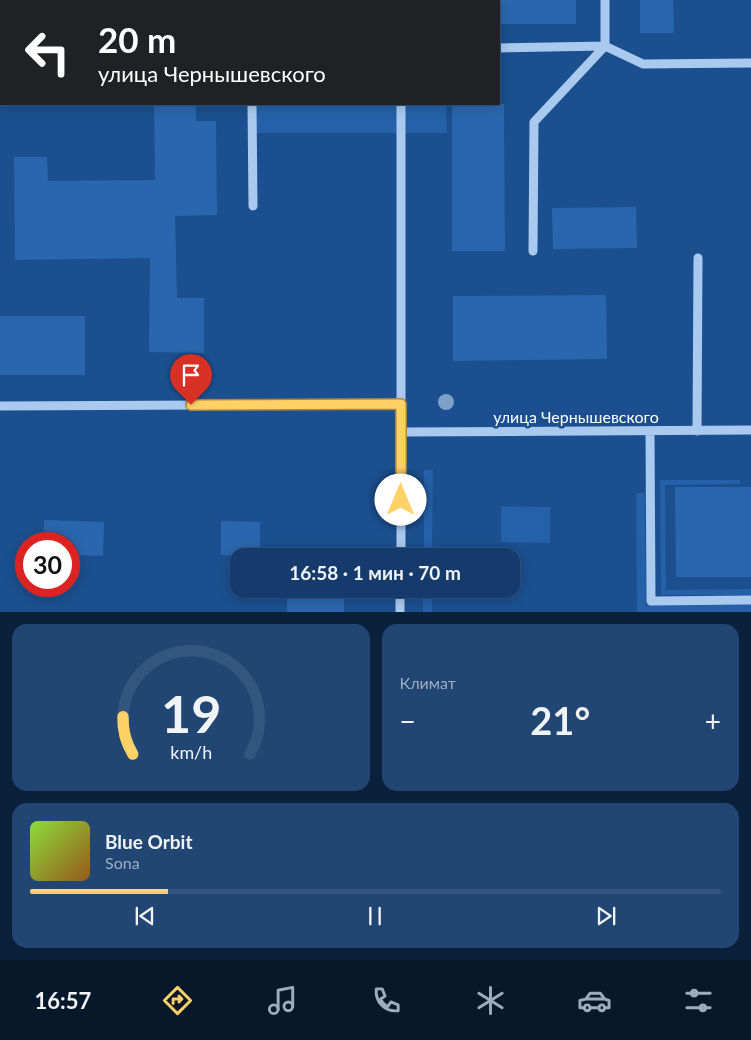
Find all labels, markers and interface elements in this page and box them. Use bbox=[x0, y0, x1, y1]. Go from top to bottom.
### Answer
text: 20 m bbox=[98, 18, 176, 60]
icon: left bbox=[15, 20, 80, 85]
text: улица Чернышевского bbox=[98, 60, 326, 87]
pin bbox=[170, 354, 212, 405]
icon: arrive bbox=[177, 361, 205, 389]
street label: улица Чернышевского bbox=[493, 407, 659, 426]
position arrow bbox=[374, 473, 426, 525]
speed limit sign: 30 bbox=[15, 532, 80, 597]
text: 16:58 · 1 мин · 70 m bbox=[289, 561, 461, 584]
text: Климат bbox=[400, 673, 456, 692]
text: 19 bbox=[161, 682, 221, 744]
text: 21° bbox=[530, 697, 590, 743]
text: − bbox=[400, 704, 416, 738]
text: + bbox=[705, 704, 721, 738]
text: km/h bbox=[170, 741, 212, 763]
text: Blue Orbit bbox=[105, 830, 193, 853]
text: Sona bbox=[105, 853, 140, 872]
icon: previous bbox=[131, 902, 159, 930]
icon: pause bbox=[361, 902, 389, 930]
icon: next bbox=[592, 902, 620, 930]
icon: directions bbox=[160, 983, 195, 1018]
icon: music bbox=[265, 983, 300, 1018]
icon: phone bbox=[369, 983, 404, 1018]
icon: climate bbox=[473, 983, 508, 1018]
icon: car bbox=[577, 983, 612, 1018]
icon: filters bbox=[681, 983, 716, 1018]
text: 16:57 bbox=[35, 987, 91, 1014]

